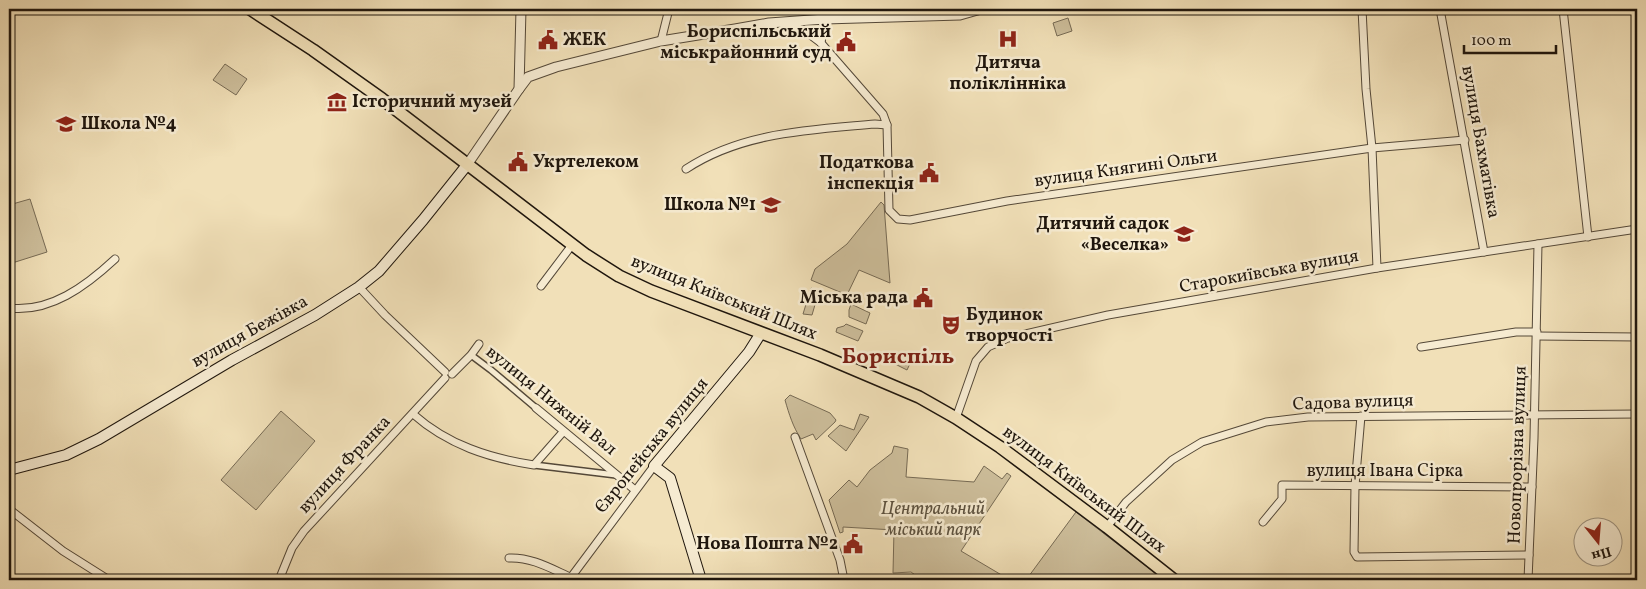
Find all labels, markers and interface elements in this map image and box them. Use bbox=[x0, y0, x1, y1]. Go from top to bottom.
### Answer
place label: Бориспільський міськрайонний суд bbox=[660, 20, 831, 66]
scale bar bbox=[1464, 22, 1556, 54]
place label: ЖЕК bbox=[563, 28, 606, 53]
hospital icon: Дитяча поліклінніка bbox=[997, 28, 1019, 50]
public building icon: ЖЕК bbox=[537, 29, 559, 51]
public building icon: Бориспільський міськрайонний суд bbox=[835, 31, 857, 53]
text: 100 m bbox=[1471, 31, 1511, 52]
place label: Дитяча поліклінніка bbox=[950, 51, 1067, 97]
street label: вулиця Бахматівка bbox=[1454, 64, 1506, 220]
place label: Історичний музей bbox=[352, 90, 512, 115]
museum icon: Історичний музей bbox=[326, 91, 348, 113]
place label: Школа №4 bbox=[81, 112, 177, 137]
school or university icon: Школа №4 bbox=[55, 113, 77, 135]
street label: вулиця Княгині Ольги bbox=[1033, 144, 1219, 194]
place label: Укртелеком bbox=[533, 150, 639, 175]
public building icon: Укртелеком bbox=[507, 151, 529, 173]
place label: Податкова інспекція bbox=[819, 151, 914, 197]
public building icon: Податкова інспекція bbox=[918, 162, 940, 184]
place label: Школа №1 bbox=[664, 193, 756, 218]
school or university icon: Школа №1 bbox=[760, 194, 782, 216]
place label: Дитячий садок «Веселка» bbox=[1036, 212, 1169, 258]
school or university icon: Дитячий садок «Веселка» bbox=[1173, 223, 1195, 245]
street label: Старокиївська вулиця bbox=[1177, 244, 1361, 300]
street label: вулиця Київський Шлях bbox=[627, 249, 821, 347]
place label: Міська рада bbox=[800, 286, 908, 311]
public building icon: Міська рада bbox=[912, 287, 934, 309]
street label: вулиця Бежівка bbox=[187, 290, 313, 374]
place label: Будинок творчості bbox=[966, 303, 1053, 349]
theatre icon: Будинок творчості bbox=[940, 314, 962, 336]
street label: вулиця Нижній Вал bbox=[480, 340, 622, 462]
district label: Бориспіль bbox=[842, 342, 954, 373]
street label: Новопрорізна вулиця bbox=[1502, 366, 1534, 544]
street label: Європейська вулиця bbox=[589, 373, 715, 519]
street label: Садова вулиця bbox=[1292, 388, 1414, 418]
street label: вулиця Франка bbox=[293, 410, 397, 520]
street label: вулиця Київський Шлях bbox=[997, 420, 1171, 560]
street label: вулиця Івана Сірка bbox=[1307, 459, 1463, 484]
park label: Центральний міський парк bbox=[881, 497, 985, 543]
north arrow bbox=[1574, 516, 1624, 566]
place label: Нова Пошта №2 bbox=[696, 532, 838, 557]
public building icon: Нова Пошта №2 bbox=[842, 533, 864, 555]
text: Пн bbox=[1589, 541, 1614, 565]

